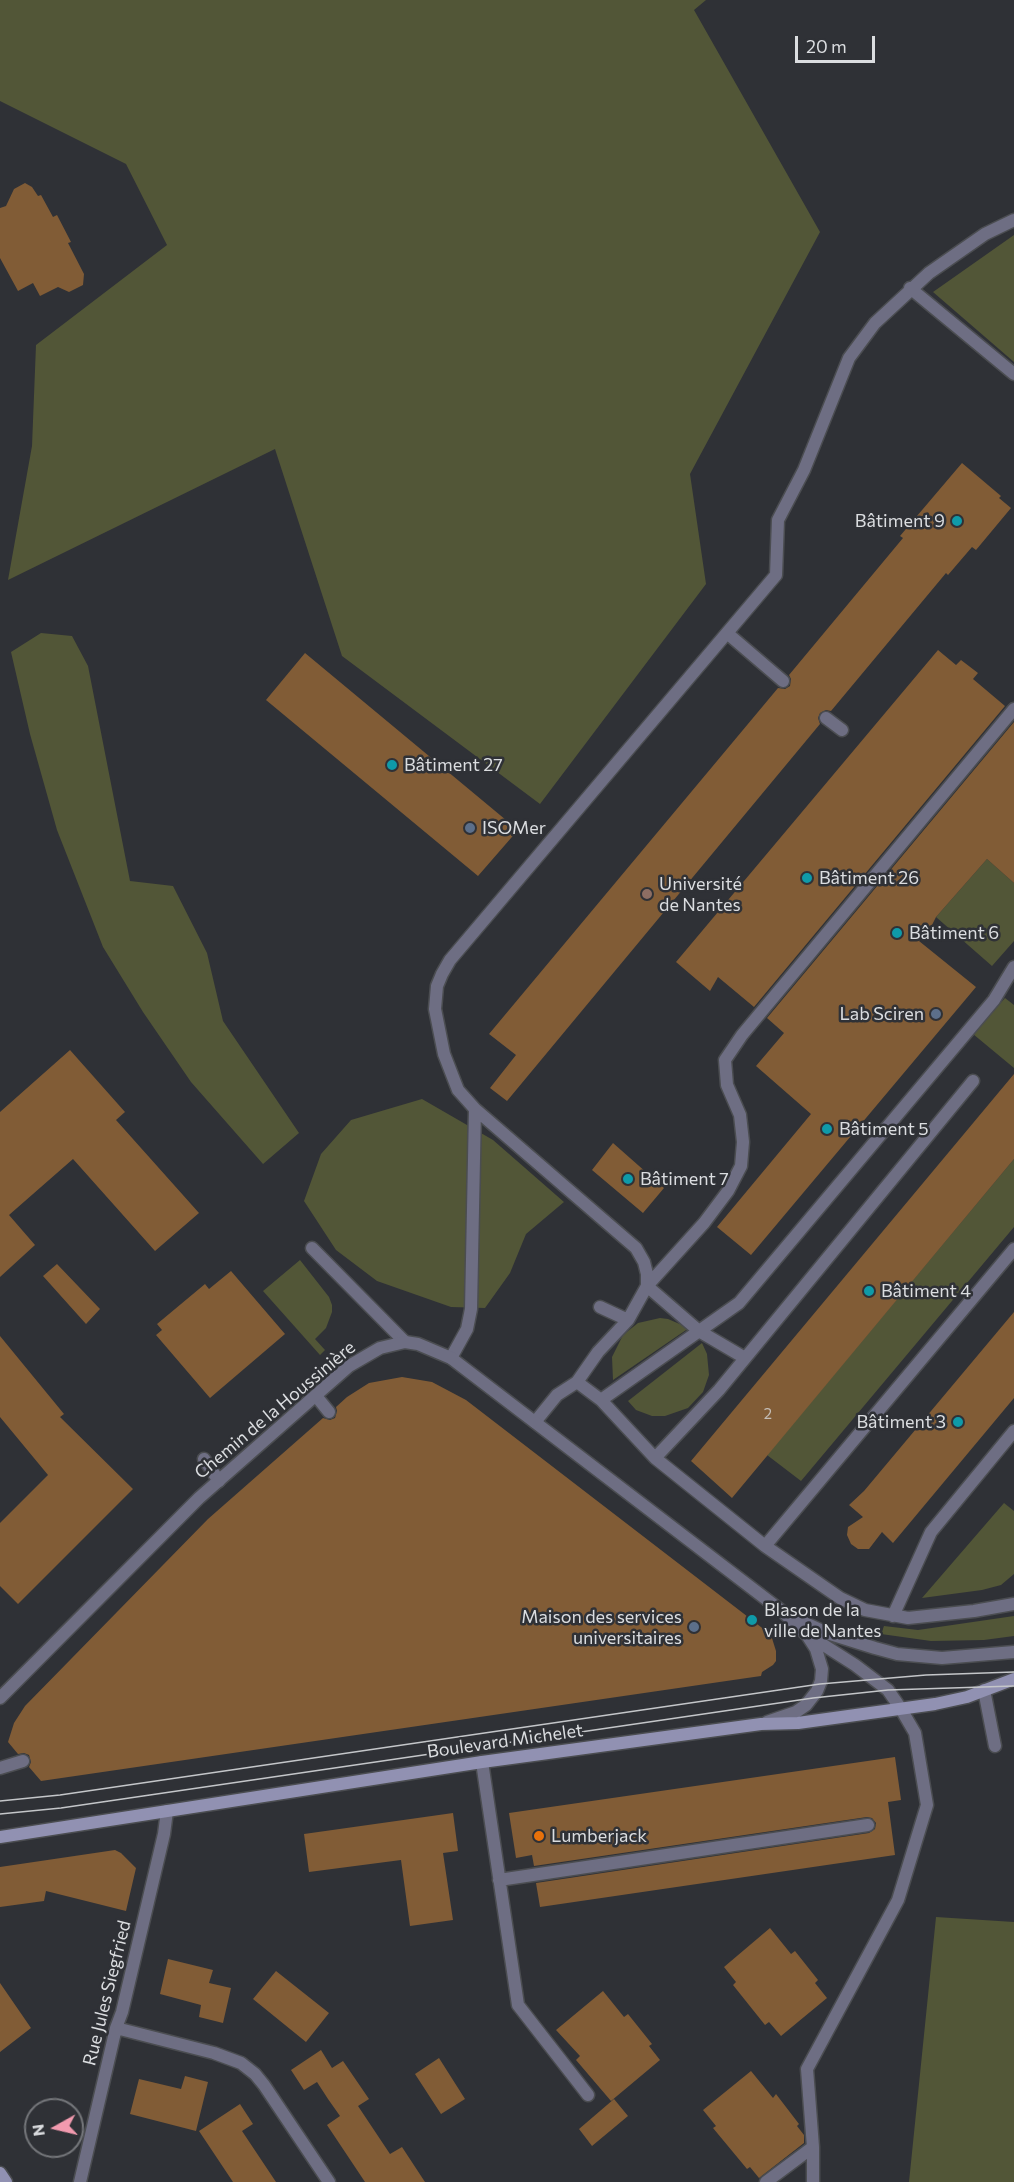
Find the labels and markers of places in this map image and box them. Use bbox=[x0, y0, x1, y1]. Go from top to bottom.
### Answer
place label: Bâtiment 9 bbox=[855, 510, 945, 532]
marker: Bâtiment 9 bbox=[950, 514, 964, 528]
place label: Bâtiment 27 bbox=[404, 754, 503, 776]
marker: Bâtiment 27 bbox=[385, 758, 399, 772]
place label: ISOMer bbox=[482, 817, 546, 839]
marker: ISOMer bbox=[463, 821, 477, 835]
place label: Bâtiment 26 bbox=[819, 867, 919, 889]
marker: Bâtiment 26 bbox=[800, 871, 814, 885]
place label: Université de Nantes bbox=[659, 873, 742, 916]
marker: Université de Nantes bbox=[640, 887, 654, 901]
place label: Bâtiment 6 bbox=[909, 922, 999, 944]
marker: Bâtiment 6 bbox=[890, 926, 904, 940]
place label: Lab Sciren bbox=[839, 1003, 924, 1025]
marker: Lab Sciren bbox=[929, 1007, 943, 1021]
place label: Bâtiment 5 bbox=[839, 1118, 929, 1140]
marker: Bâtiment 5 bbox=[820, 1122, 834, 1136]
place label: Bâtiment 7 bbox=[640, 1168, 729, 1190]
marker: Bâtiment 7 bbox=[621, 1172, 635, 1186]
place label: Bâtiment 4 bbox=[881, 1280, 971, 1302]
marker: Bâtiment 4 bbox=[862, 1284, 876, 1298]
place label: Bâtiment 3 bbox=[856, 1411, 946, 1433]
marker: Bâtiment 3 bbox=[951, 1415, 965, 1429]
place label: Blason de la ville de Nantes bbox=[764, 1599, 882, 1642]
place label: Maison des services universitaires bbox=[521, 1606, 682, 1648]
marker: Blason de la ville de Nantes bbox=[745, 1613, 759, 1627]
marker: Maison des services universitaires bbox=[687, 1620, 701, 1634]
place label: Lumberjack bbox=[551, 1825, 647, 1847]
marker: Lumberjack bbox=[532, 1829, 546, 1843]

